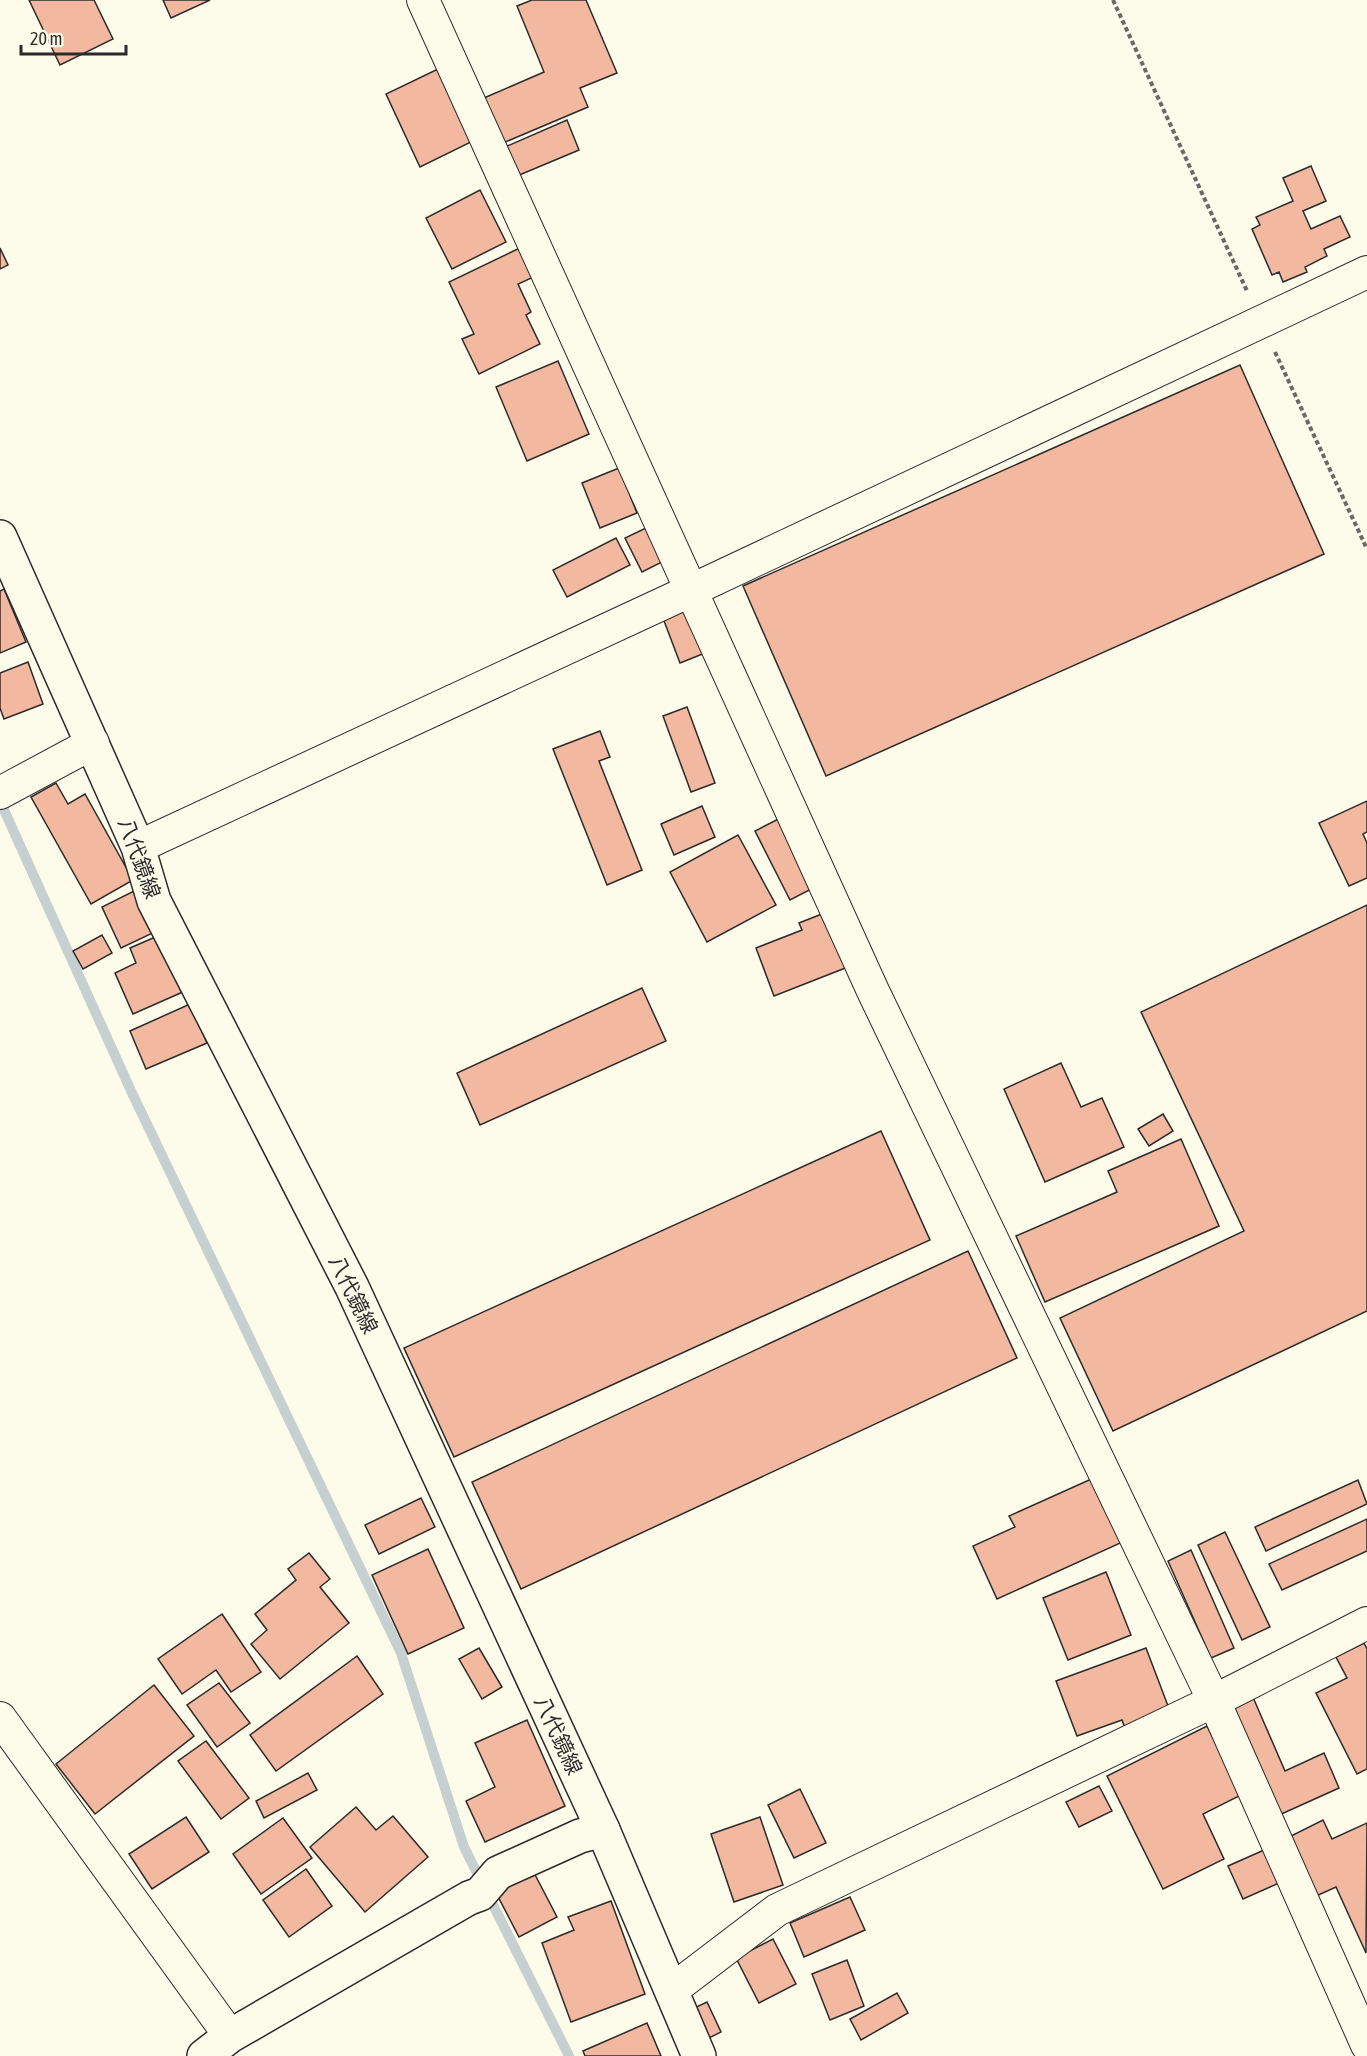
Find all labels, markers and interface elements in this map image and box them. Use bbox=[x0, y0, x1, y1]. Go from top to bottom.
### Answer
scale bar bbox=[21, 18, 126, 56]
text: 20 m bbox=[30, 28, 62, 49]
street label: 八代鏡線 bbox=[114, 814, 166, 902]
street label: 八代鏡線 bbox=[325, 1251, 383, 1337]
street label: 八代鏡線 bbox=[530, 1692, 588, 1778]

